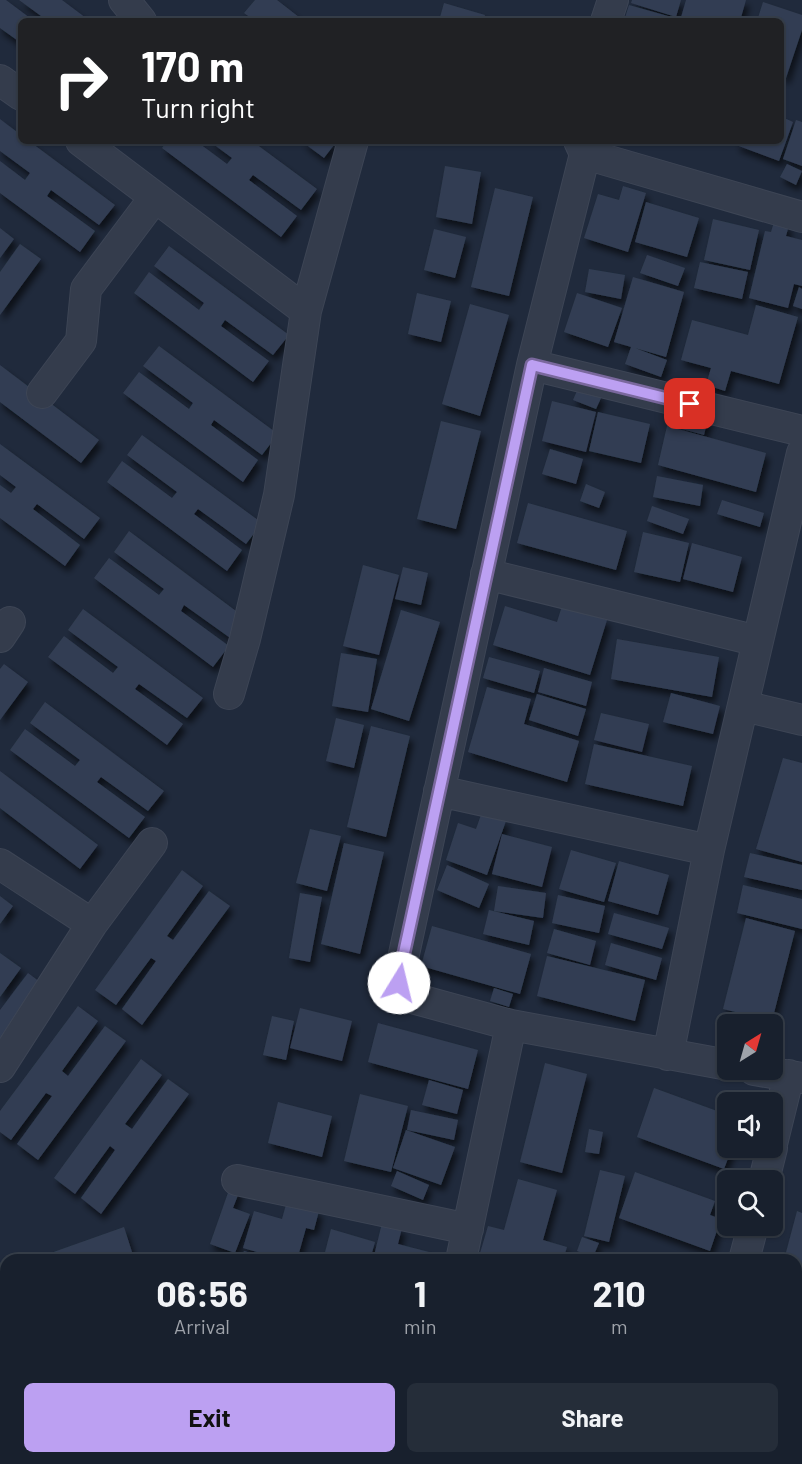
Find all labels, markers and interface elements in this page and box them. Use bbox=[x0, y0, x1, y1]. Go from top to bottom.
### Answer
text: 170 m bbox=[141, 40, 244, 90]
icon: right bbox=[42, 42, 120, 120]
text: Turn right bbox=[141, 91, 255, 123]
pin bbox=[664, 378, 715, 429]
icon: arrive bbox=[673, 387, 706, 420]
position arrow bbox=[367, 951, 431, 1015]
north arrow bbox=[717, 1014, 783, 1080]
map controls bbox=[717, 1014, 783, 1236]
button: sound bbox=[717, 1092, 783, 1158]
button: search bbox=[717, 1170, 783, 1236]
text: 06:56 bbox=[156, 1271, 248, 1314]
text: 1 bbox=[414, 1271, 427, 1314]
text: 210 bbox=[593, 1271, 646, 1314]
text: Arrival bbox=[174, 1314, 230, 1338]
text: min bbox=[404, 1314, 436, 1338]
text: m bbox=[611, 1314, 627, 1338]
button: Exit bbox=[24, 1383, 395, 1452]
button: Share bbox=[407, 1383, 778, 1452]

